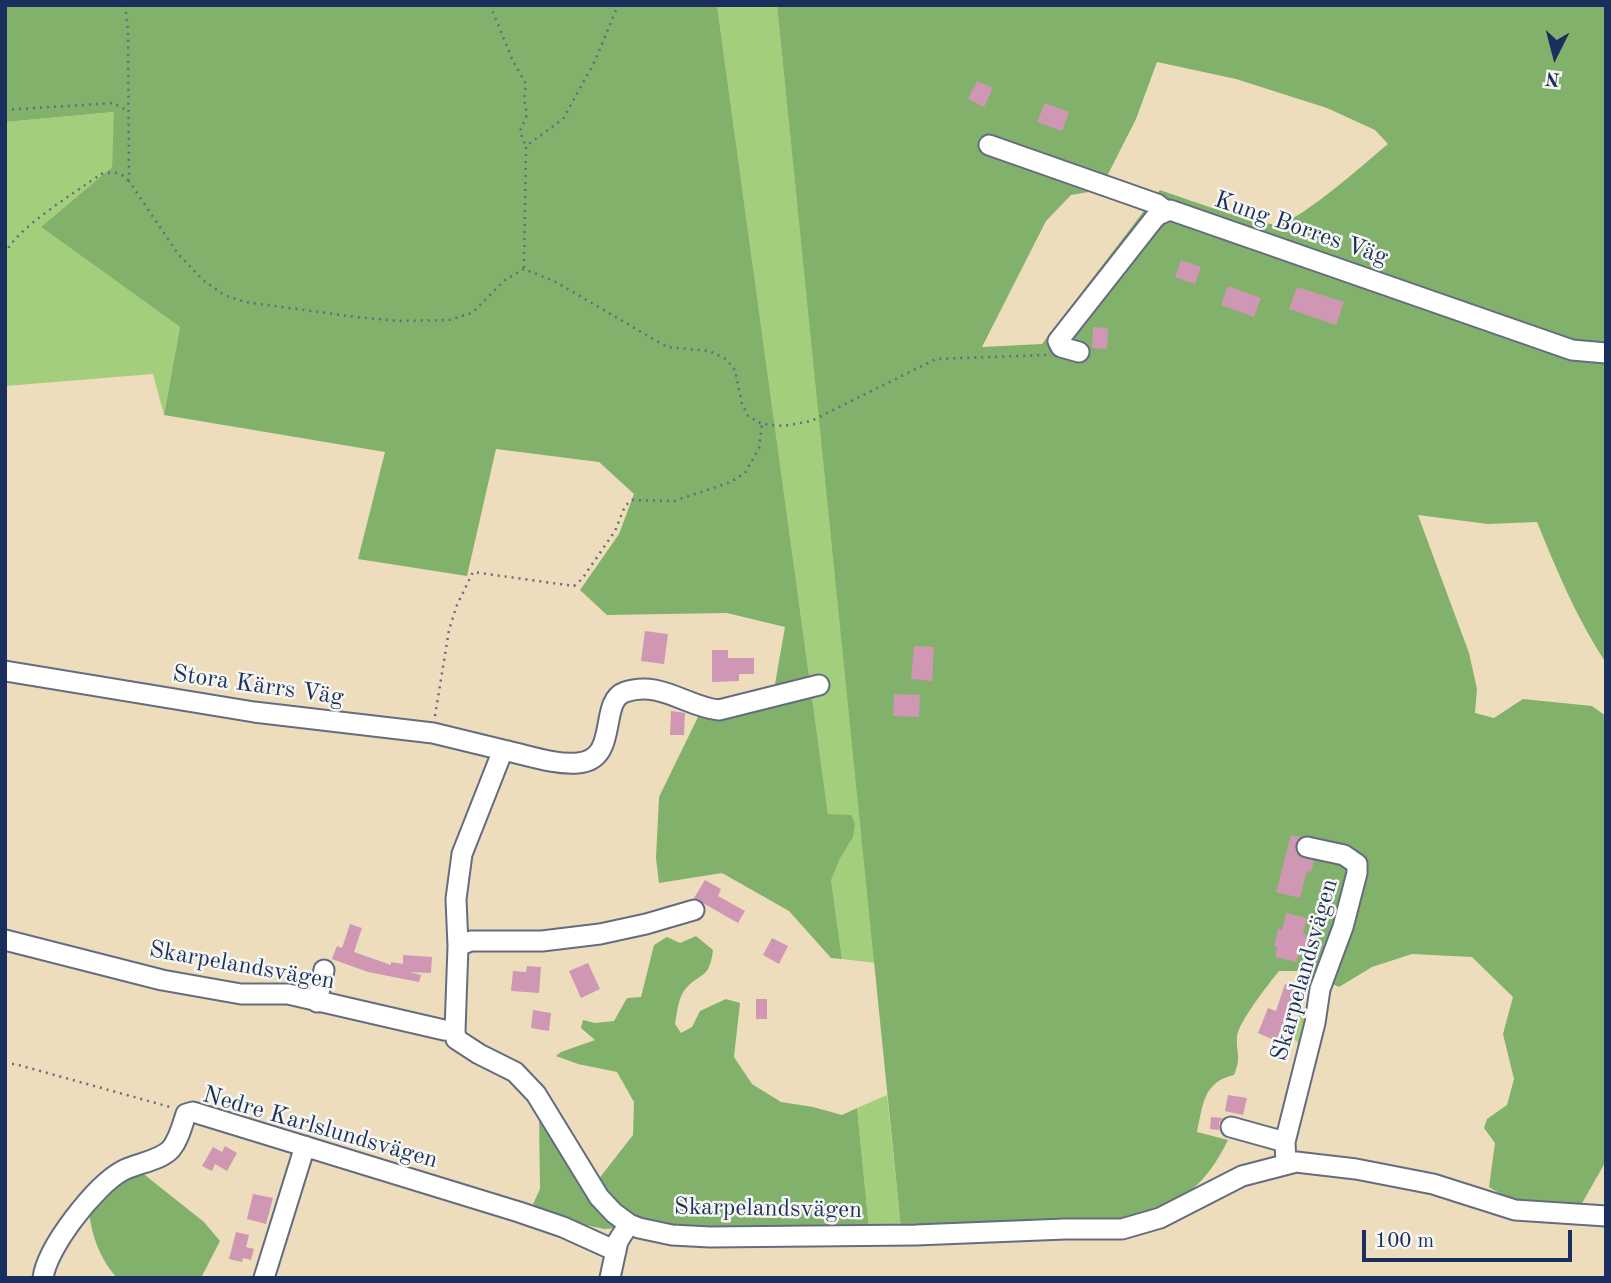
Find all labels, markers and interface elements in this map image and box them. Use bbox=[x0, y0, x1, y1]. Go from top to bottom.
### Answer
north arrow bbox=[1520, 21, 1590, 91]
text: N bbox=[1545, 67, 1561, 88]
street label: Kung Borres Väg bbox=[1210, 186, 1392, 272]
street label: Stora Kärrs Väg bbox=[171, 660, 345, 712]
street label: Skarpelandsvägen bbox=[1265, 876, 1345, 1064]
street label: Skarpelandsvägen bbox=[147, 935, 337, 997]
street label: Nedre Karlslundsvägen bbox=[199, 1081, 441, 1175]
street label: Skarpelandsvägen bbox=[674, 1193, 862, 1225]
scale bar bbox=[1366, 1216, 1576, 1260]
text: 100 m bbox=[1375, 1231, 1434, 1252]

